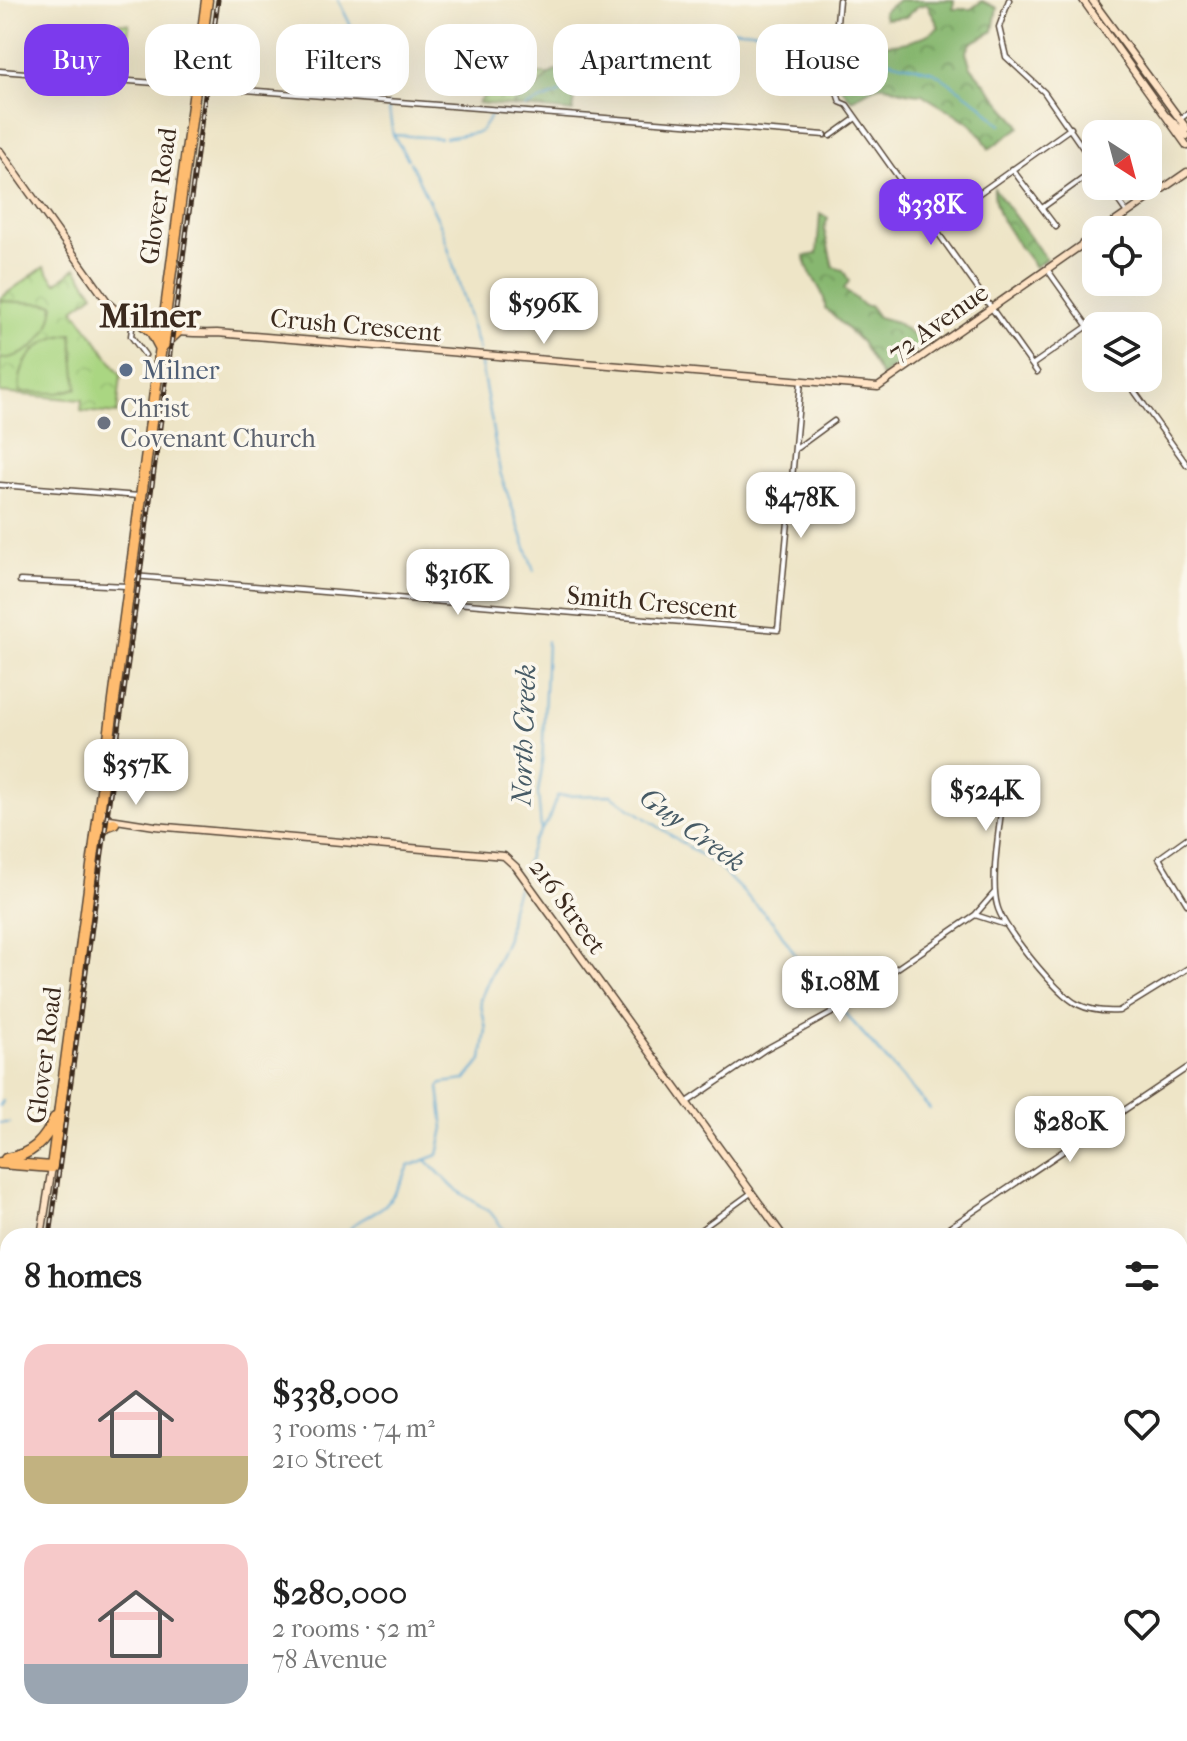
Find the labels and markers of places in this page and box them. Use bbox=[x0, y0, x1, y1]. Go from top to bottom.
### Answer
pin: $338K bbox=[875, 179, 987, 247]
pin: $596K bbox=[488, 278, 600, 346]
place label: Milner bbox=[142, 355, 220, 386]
marker: Milner bbox=[117, 361, 135, 379]
place label: Christ Covenant Church bbox=[120, 393, 316, 454]
marker: Christ Covenant Church bbox=[95, 414, 113, 432]
pin: $478K bbox=[745, 472, 857, 540]
pin: $316K bbox=[402, 549, 514, 617]
pin: $357K bbox=[80, 739, 192, 807]
pin: $524K bbox=[930, 765, 1042, 833]
pin: $1.08M bbox=[775, 956, 905, 1024]
pin: $280K bbox=[1014, 1096, 1126, 1164]

